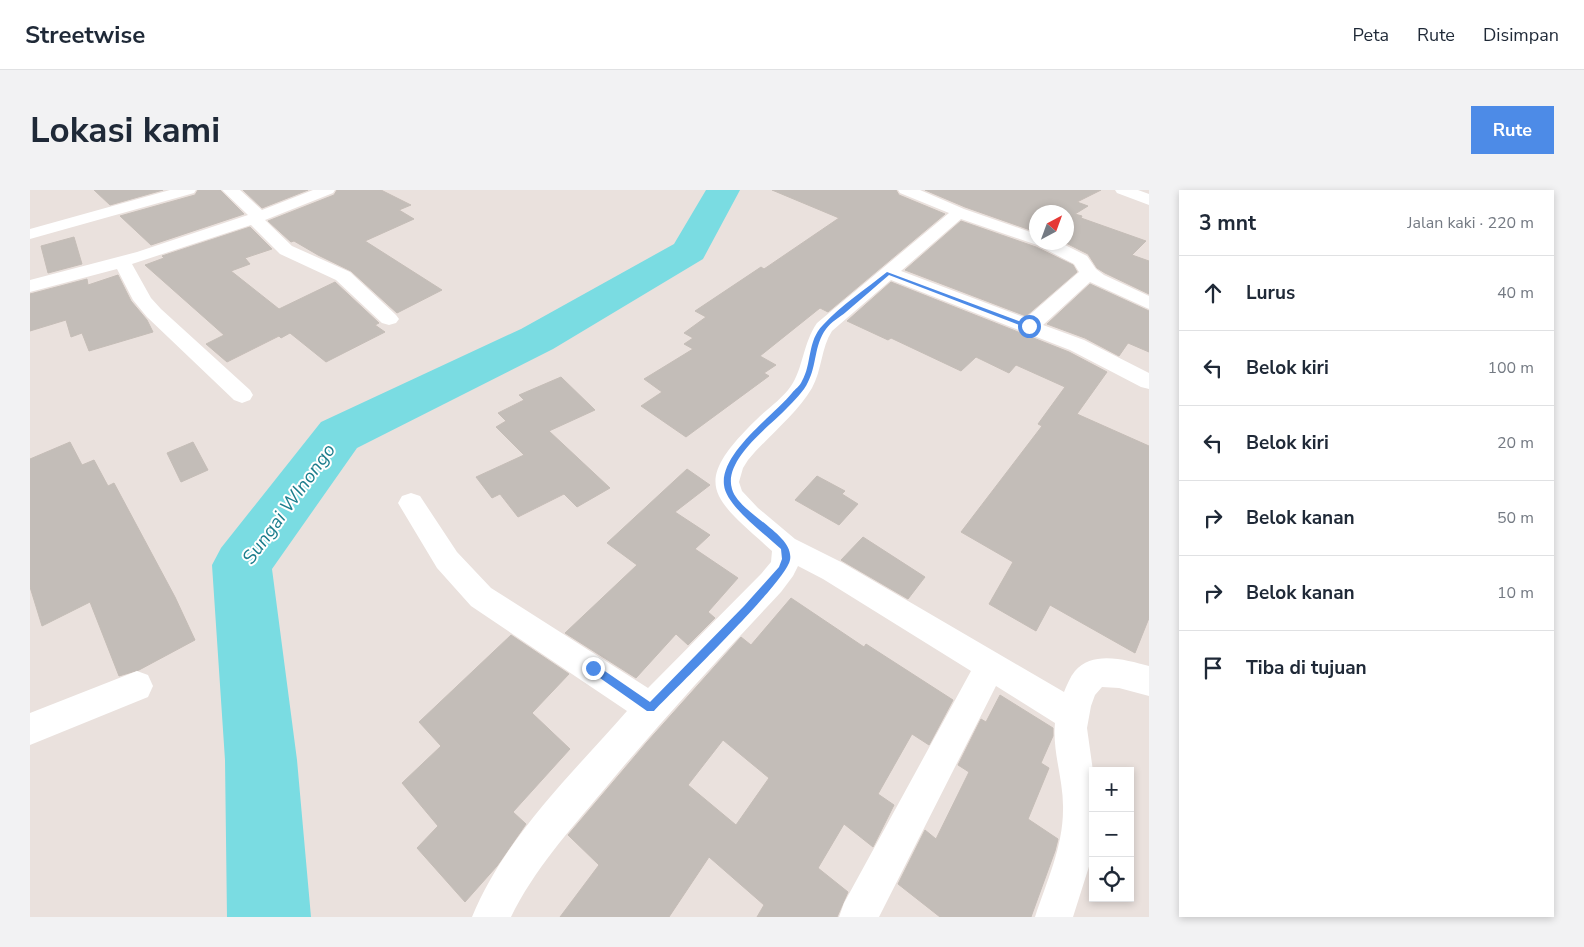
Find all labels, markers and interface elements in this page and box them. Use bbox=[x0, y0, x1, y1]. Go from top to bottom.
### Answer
text: Streetwise bbox=[25, 19, 145, 51]
text: Peta bbox=[1353, 23, 1389, 47]
text: Rute bbox=[1417, 23, 1455, 47]
text: Disimpan bbox=[1483, 23, 1559, 47]
button: Rute bbox=[1471, 106, 1554, 154]
text: Lokasi kami bbox=[30, 107, 220, 154]
north arrow bbox=[1029, 205, 1074, 250]
text: 3 mnt bbox=[1199, 209, 1256, 237]
text: Jalan kaki · 220 m bbox=[1407, 212, 1534, 234]
icon: ahead bbox=[1199, 279, 1227, 307]
text: Lurus bbox=[1246, 280, 1295, 306]
text: 40 m bbox=[1497, 282, 1534, 304]
route start bbox=[1018, 315, 1041, 338]
icon: left bbox=[1199, 354, 1227, 382]
text: Belok kiri bbox=[1246, 355, 1329, 381]
text: 100 m bbox=[1487, 357, 1534, 379]
icon: left bbox=[1199, 429, 1227, 457]
text: Belok kiri bbox=[1246, 430, 1329, 456]
text: 20 m bbox=[1497, 432, 1534, 454]
water label: Sungai WInongo bbox=[236, 438, 342, 570]
icon: right bbox=[1199, 504, 1227, 532]
text: Belok kanan bbox=[1246, 505, 1355, 531]
text: 50 m bbox=[1497, 507, 1534, 529]
icon: right bbox=[1199, 579, 1227, 607]
text: Belok kanan bbox=[1246, 580, 1355, 606]
text: 10 m bbox=[1497, 582, 1534, 604]
icon: arrive bbox=[1199, 654, 1227, 682]
text: Tiba di tujuan bbox=[1246, 655, 1367, 681]
route end bbox=[582, 657, 605, 680]
map controls bbox=[1089, 767, 1134, 902]
button: + bbox=[1089, 767, 1134, 812]
button: − bbox=[1089, 812, 1134, 857]
button: locate bbox=[1089, 857, 1134, 902]

